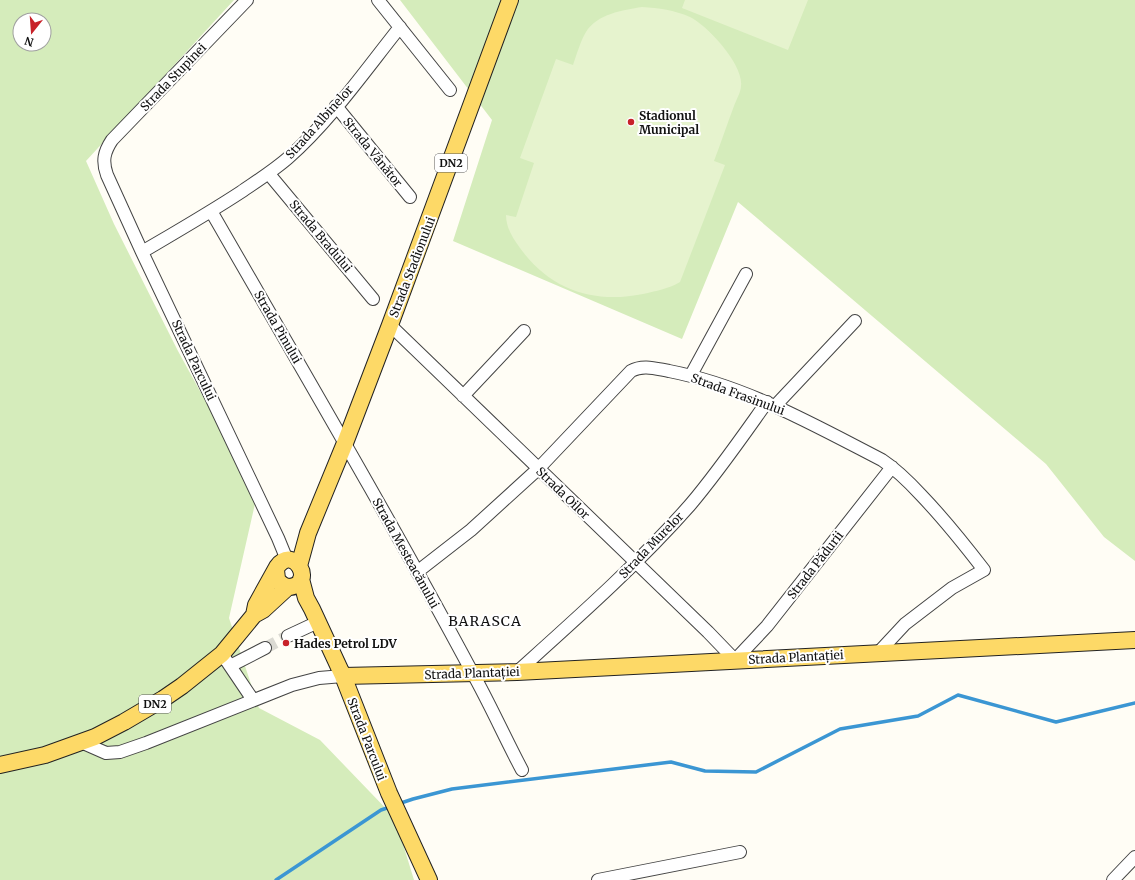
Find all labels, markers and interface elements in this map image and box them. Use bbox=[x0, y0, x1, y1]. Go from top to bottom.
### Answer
north arrow bbox=[12, 12, 52, 52]
text: N bbox=[23, 34, 35, 50]
street label: Strada Stupinei bbox=[137, 40, 209, 114]
street label: Strada Albinelor bbox=[282, 82, 356, 162]
place label: Stadionul Municipal bbox=[639, 108, 699, 137]
street label: Strada Vânător bbox=[340, 114, 406, 190]
marker: Stadionul Municipal bbox=[626, 117, 636, 127]
road number: DN2 bbox=[435, 154, 467, 172]
street label: Strada Bradului bbox=[286, 197, 356, 275]
street label: Strada Stadionului bbox=[386, 214, 438, 319]
street label: Strada Pinului bbox=[251, 288, 305, 366]
street label: Strada Parcului bbox=[169, 317, 219, 403]
street label: Strada Frasinului bbox=[689, 370, 787, 418]
street label: Strada Oilor bbox=[533, 464, 593, 523]
street label: Strada Mesteacănului bbox=[369, 495, 443, 611]
street label: Strada Murelor bbox=[616, 508, 687, 581]
street label: Strada Pădurii bbox=[784, 528, 846, 602]
district label: BARASCA bbox=[448, 612, 522, 630]
place label: Hades Petrol LDV bbox=[294, 636, 397, 651]
marker: Hades Petrol LDV bbox=[281, 638, 291, 648]
street label: Strada Plantației bbox=[748, 647, 844, 668]
street label: Strada Plantației bbox=[424, 664, 520, 683]
road number: DN2 bbox=[139, 695, 171, 713]
street label: Strada Parcului bbox=[344, 695, 390, 783]

